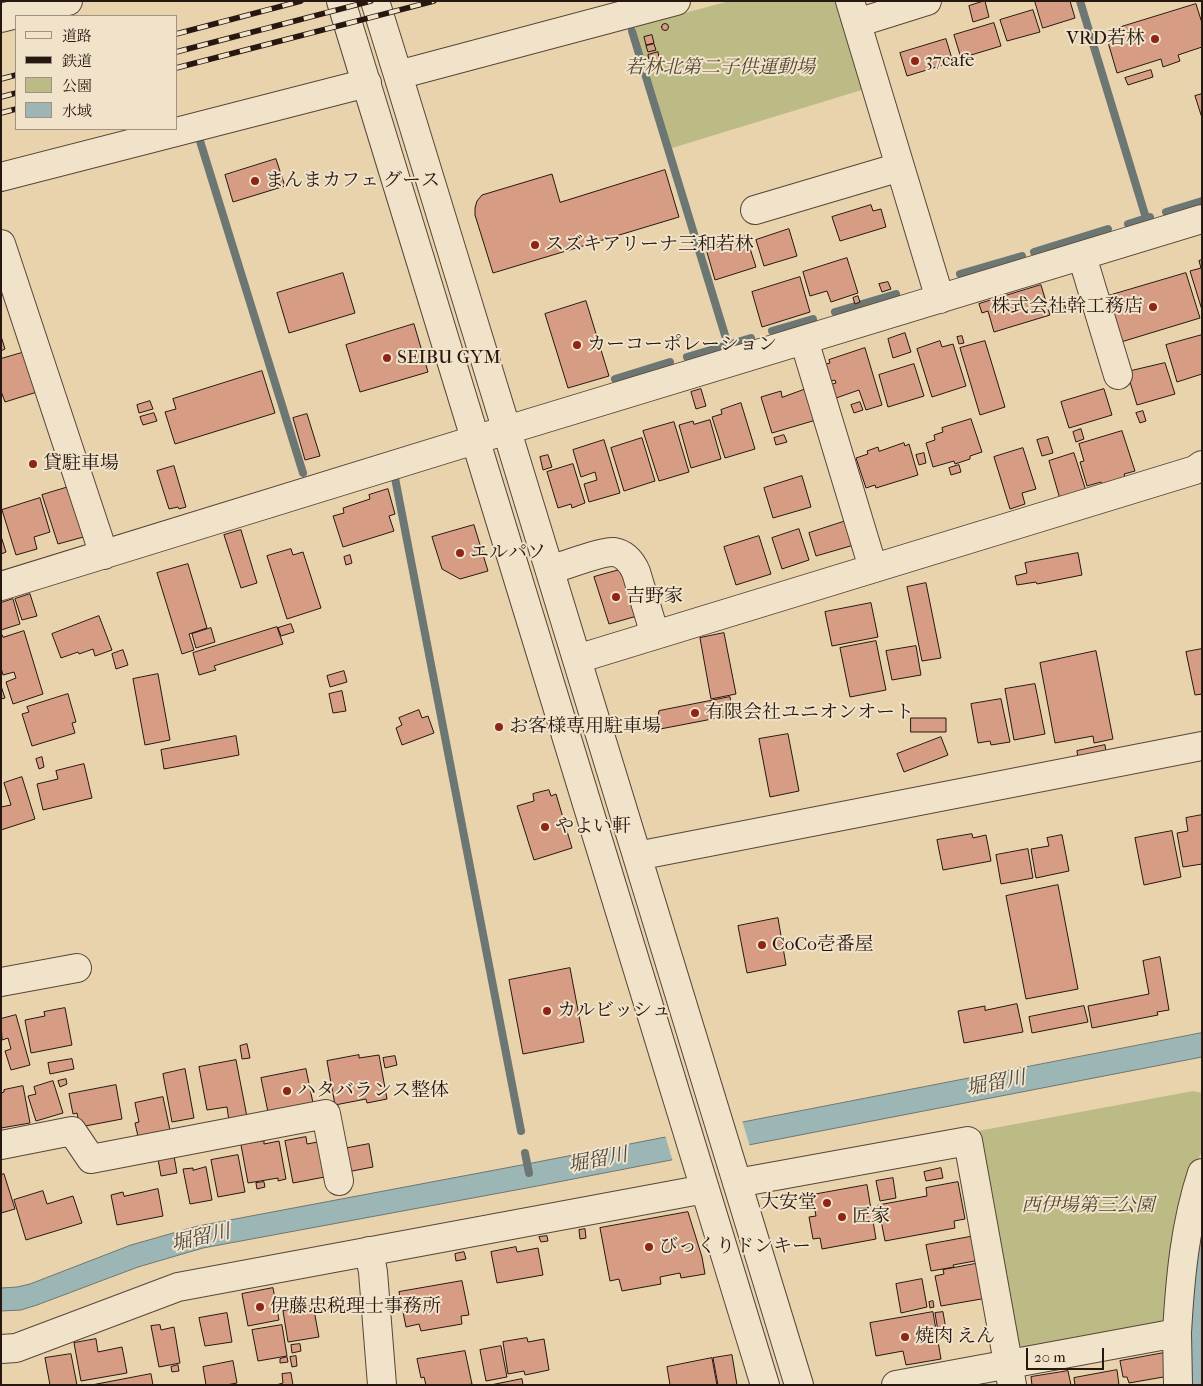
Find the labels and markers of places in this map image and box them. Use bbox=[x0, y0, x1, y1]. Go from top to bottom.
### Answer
place label: VRD若林 bbox=[1066, 28, 1145, 50]
marker: VRD若林 bbox=[1149, 33, 1161, 45]
place label: 37cafe bbox=[925, 50, 975, 72]
marker: 37cafe bbox=[909, 55, 921, 67]
place label: まんまカフェ グース bbox=[265, 170, 440, 192]
marker: まんまカフェ グース bbox=[249, 175, 261, 187]
place label: スズキアリーナ三和若林 bbox=[545, 234, 754, 256]
marker: スズキアリーナ三和若林 bbox=[529, 239, 541, 251]
place label: 株式会社幹工務店 bbox=[991, 296, 1143, 318]
marker: 株式会社幹工務店 bbox=[1147, 301, 1159, 313]
place label: カーコーポレーション bbox=[587, 334, 777, 356]
marker: カーコーポレーション bbox=[571, 339, 583, 351]
place label: SEIBU GYM bbox=[397, 347, 501, 369]
marker: SEIBU GYM bbox=[381, 352, 393, 364]
place label: 貸駐車場 bbox=[43, 453, 119, 475]
marker: 貸駐車場 bbox=[27, 458, 39, 470]
place label: エルパソ bbox=[470, 542, 546, 564]
marker: エルパソ bbox=[454, 547, 466, 559]
place label: 吉野家 bbox=[626, 586, 683, 608]
marker: 吉野家 bbox=[610, 591, 622, 603]
place label: 有限会社ユニオンオート bbox=[705, 702, 914, 724]
marker: 有限会社ユニオンオート bbox=[689, 707, 701, 719]
place label: お客様専用駐車場 bbox=[509, 716, 661, 738]
marker: お客様専用駐車場 bbox=[493, 721, 505, 733]
place label: やよい軒 bbox=[555, 816, 631, 838]
marker: やよい軒 bbox=[539, 821, 551, 833]
place label: CoCo壱番屋 bbox=[772, 934, 874, 956]
marker: CoCo壱番屋 bbox=[756, 939, 768, 951]
place label: カルビッシュ bbox=[557, 1000, 671, 1022]
marker: カルビッシュ bbox=[541, 1005, 553, 1017]
place label: ハタバランス整体 bbox=[297, 1080, 449, 1102]
marker: ハタバランス整体 bbox=[281, 1085, 293, 1097]
place label: 大安堂 bbox=[760, 1192, 817, 1214]
marker: 大安堂 bbox=[821, 1197, 833, 1209]
place label: 匠家 bbox=[852, 1206, 890, 1228]
marker: 匠家 bbox=[836, 1211, 848, 1223]
place label: びっくりドンキー bbox=[659, 1236, 811, 1258]
marker: びっくりドンキー bbox=[643, 1241, 655, 1253]
place label: 伊藤忠税理士事務所 bbox=[270, 1296, 441, 1318]
marker: 伊藤忠税理士事務所 bbox=[254, 1301, 266, 1313]
place label: 焼肉 えん bbox=[915, 1326, 995, 1348]
marker: 焼肉 えん bbox=[899, 1331, 911, 1343]

